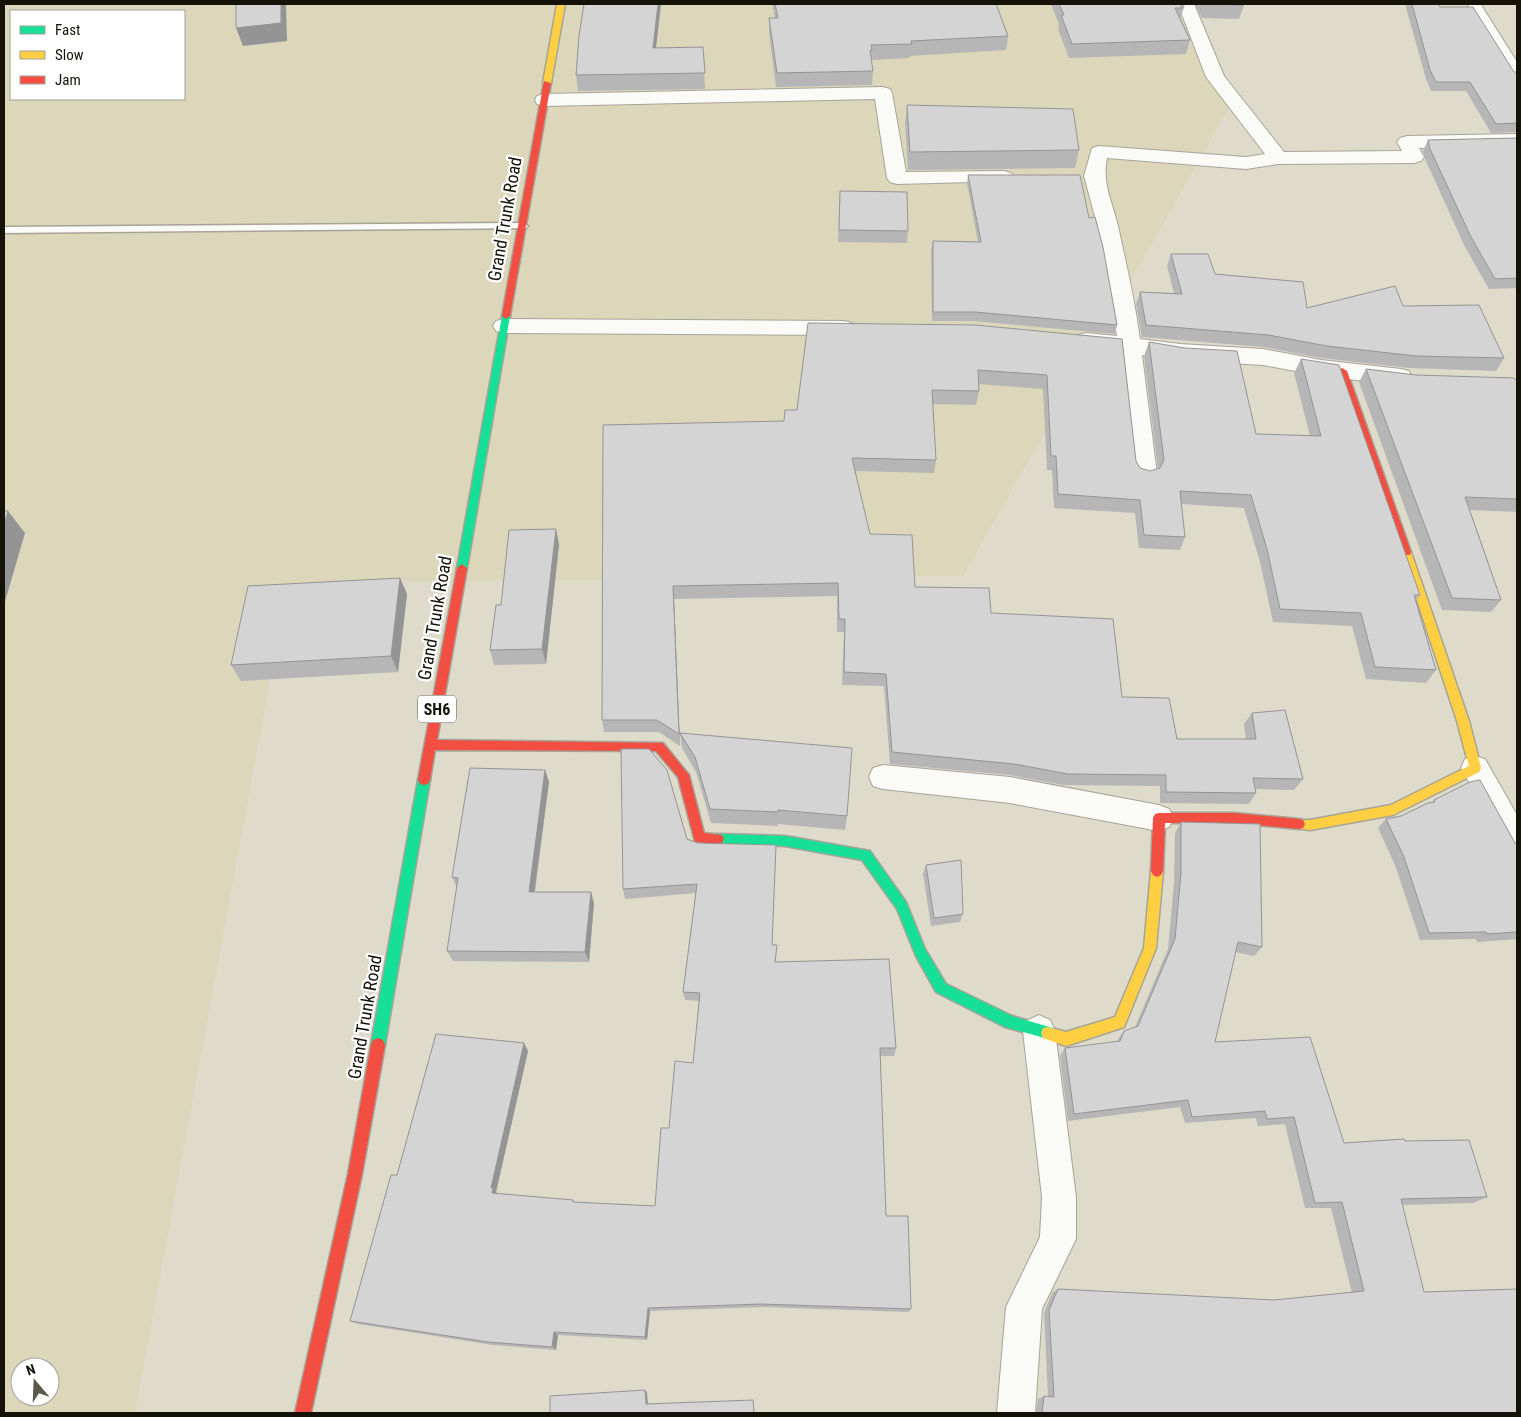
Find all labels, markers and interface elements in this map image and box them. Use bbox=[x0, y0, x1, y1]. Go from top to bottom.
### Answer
legend bbox=[10, 10, 185, 100]
text: Fast bbox=[55, 21, 80, 39]
text: Slow bbox=[55, 46, 84, 64]
text: Jam bbox=[55, 71, 81, 89]
street label: Grand Trunk Road bbox=[483, 155, 526, 283]
street label: Grand Trunk Road bbox=[413, 554, 456, 682]
road number: SH6 bbox=[418, 696, 456, 722]
street label: Grand Trunk Road bbox=[343, 953, 386, 1081]
north arrow bbox=[10, 1357, 60, 1407]
text: N bbox=[24, 1361, 37, 1379]

